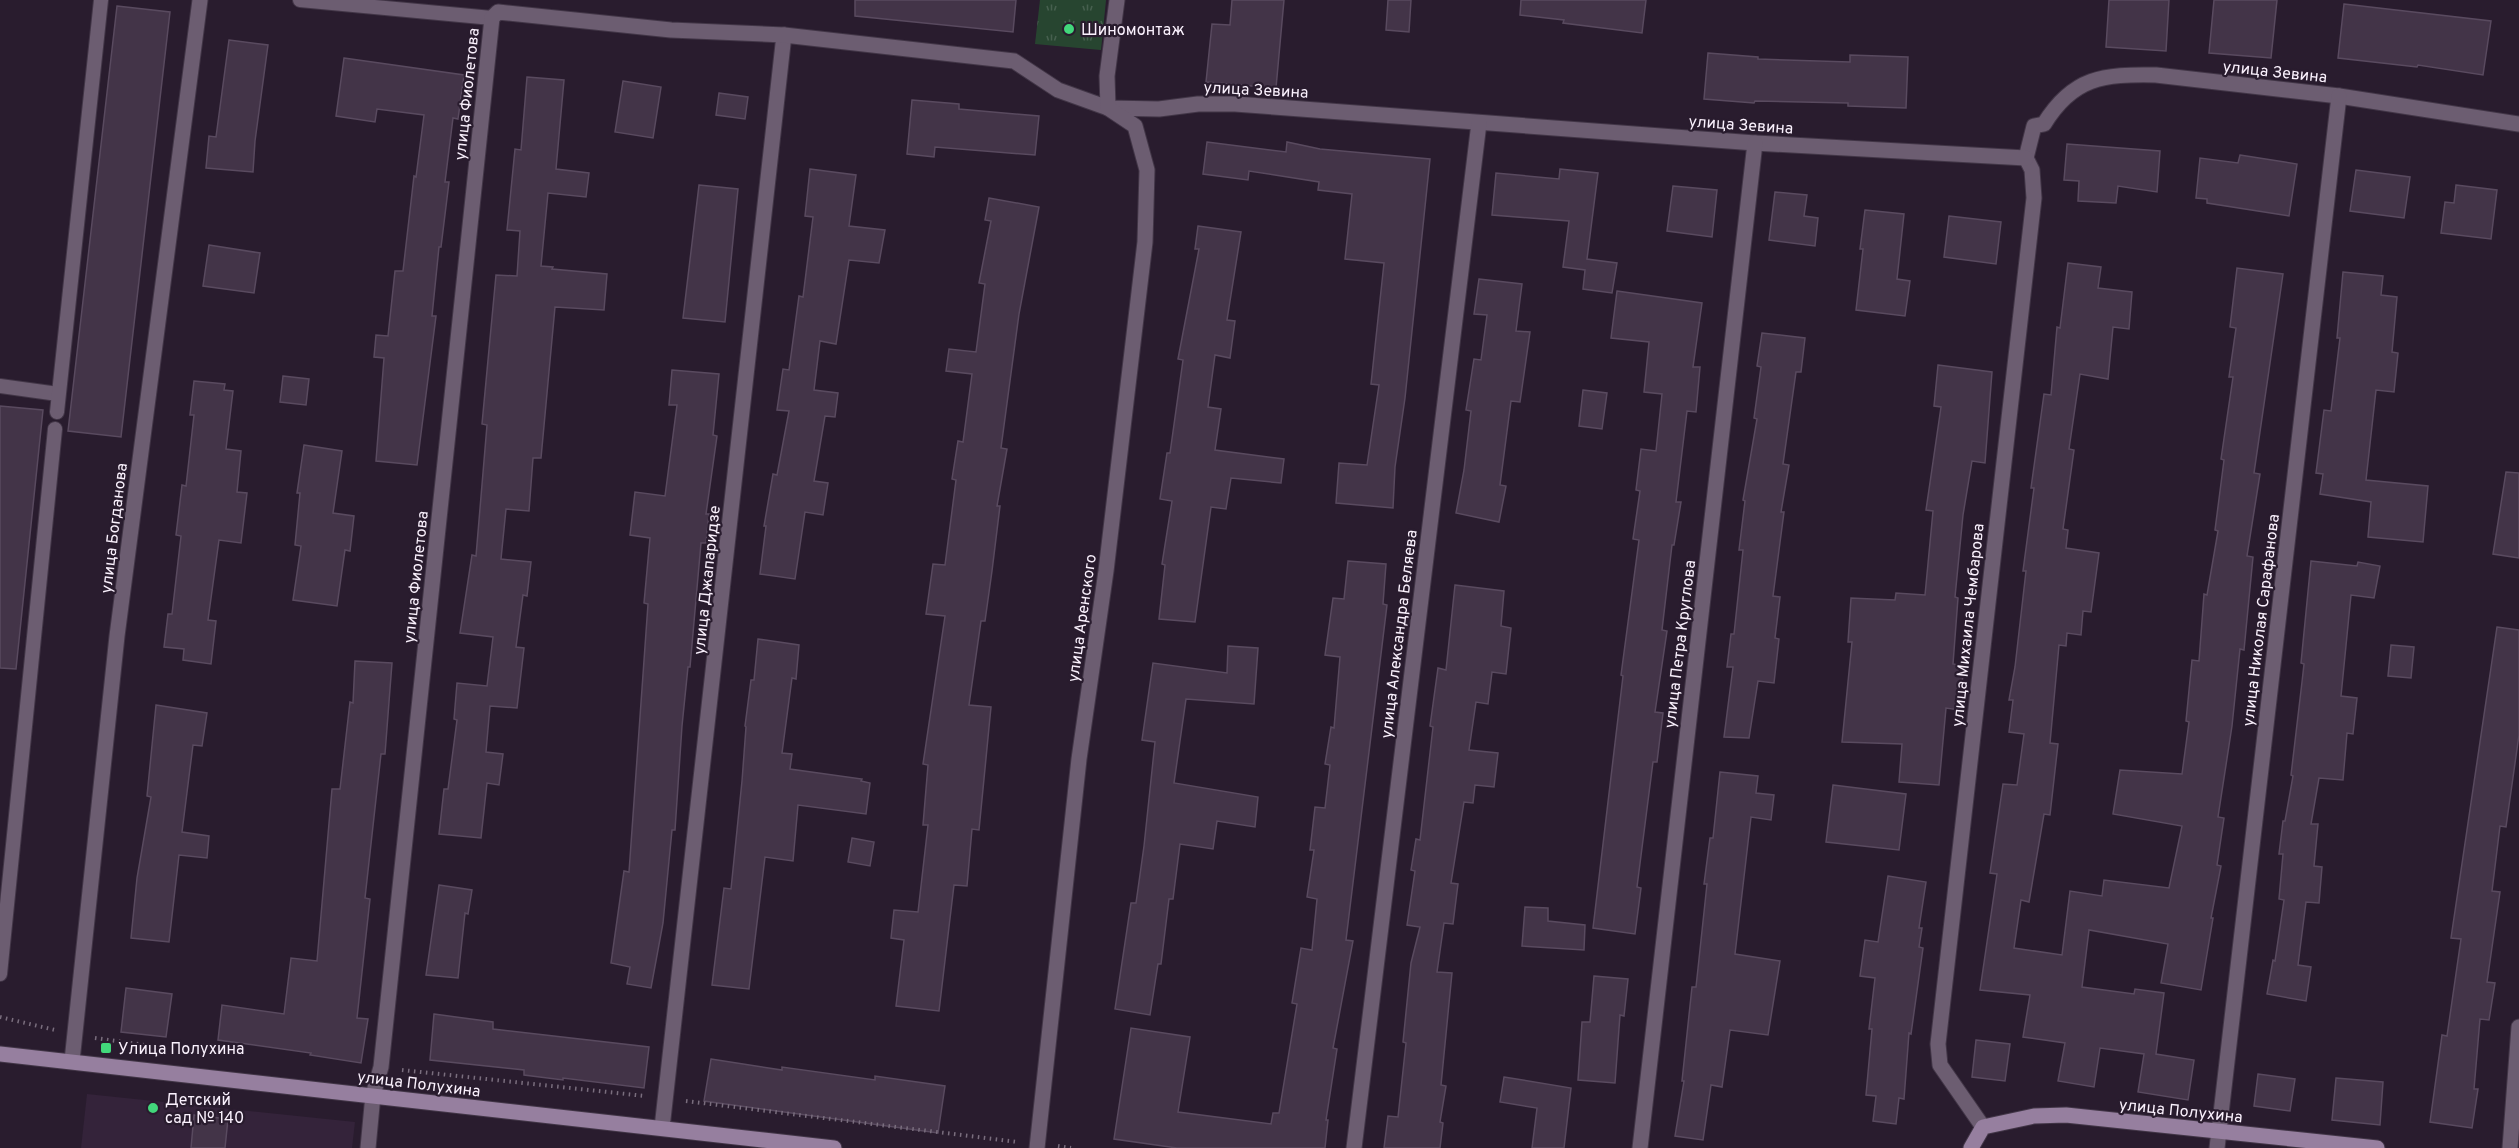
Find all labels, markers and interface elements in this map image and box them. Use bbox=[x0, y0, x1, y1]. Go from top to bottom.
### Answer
place label: Шиномонтаж bbox=[1081, 21, 1185, 41]
marker: Шиномонтаж bbox=[1062, 22, 1076, 36]
street label: улица Фиолетова bbox=[451, 27, 485, 161]
street label: улица Зевина bbox=[2222, 58, 2328, 88]
street label: улица Зевина bbox=[1203, 78, 1309, 104]
street label: улица Зевина bbox=[1688, 112, 1794, 140]
street label: улица Богданова bbox=[97, 462, 133, 595]
street label: улица Джапаридзе bbox=[690, 504, 726, 656]
street label: улица Фиолетова bbox=[400, 510, 434, 644]
street label: улица Николая Сарафанова bbox=[2239, 513, 2285, 728]
street label: улица Михаила Чембарова bbox=[1948, 523, 1990, 728]
street label: улица Александра Беляева bbox=[1377, 529, 1423, 740]
street label: улица Аренского bbox=[1064, 553, 1102, 684]
street label: улица Петра Круглова bbox=[1661, 559, 1701, 729]
place label: Улица Полухина bbox=[118, 1040, 245, 1060]
marker: Улица Полухина bbox=[99, 1041, 113, 1055]
street label: улица Полухина bbox=[356, 1067, 482, 1102]
place label: Детский сад № 140 bbox=[165, 1091, 244, 1129]
street label: улица Полухина bbox=[2118, 1096, 2244, 1128]
marker: Детский сад № 140 bbox=[146, 1101, 160, 1115]

